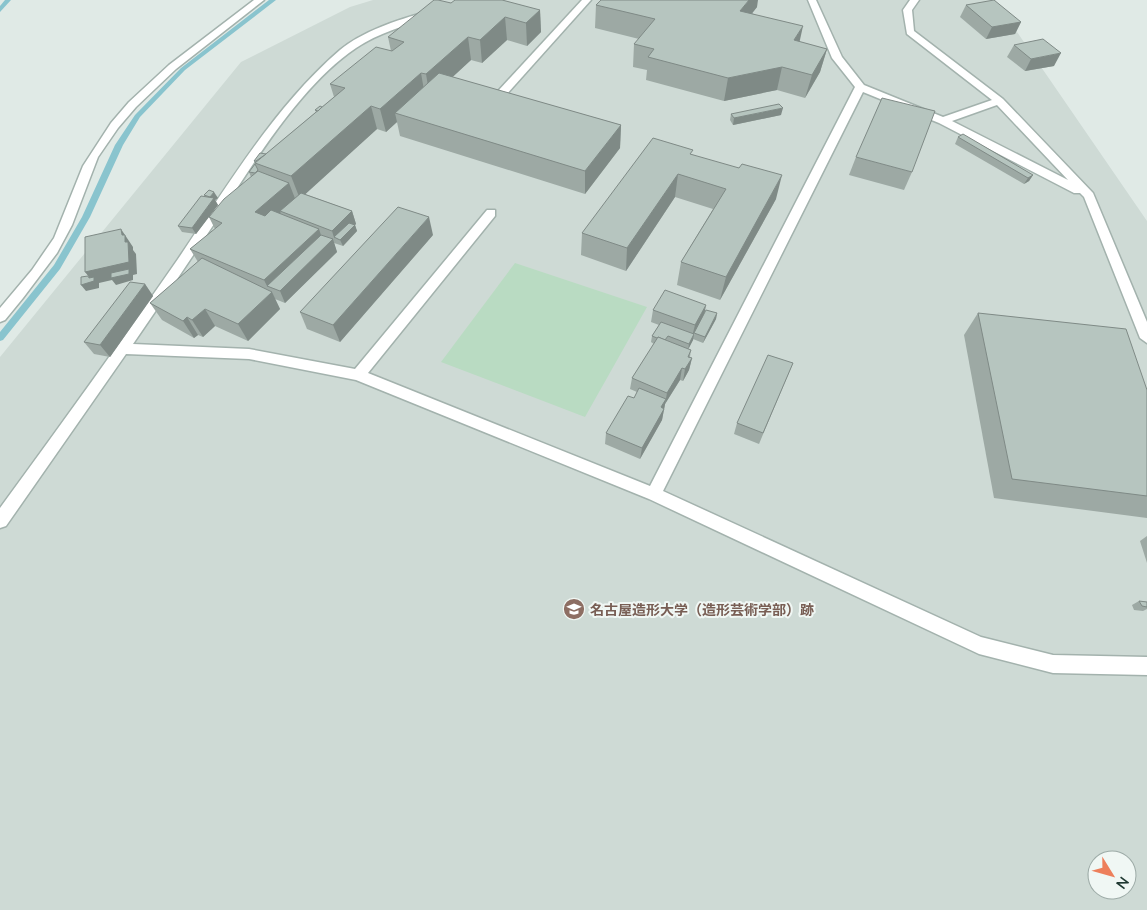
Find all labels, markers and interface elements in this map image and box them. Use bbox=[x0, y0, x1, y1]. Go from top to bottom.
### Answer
school or university icon: 名古屋造形大学（造形芸術学部）跡 bbox=[562, 597, 586, 621]
place label: 名古屋造形大学（造形芸術学部）跡 bbox=[590, 601, 814, 618]
north arrow bbox=[1087, 850, 1137, 900]
text: N bbox=[1113, 874, 1133, 893]

